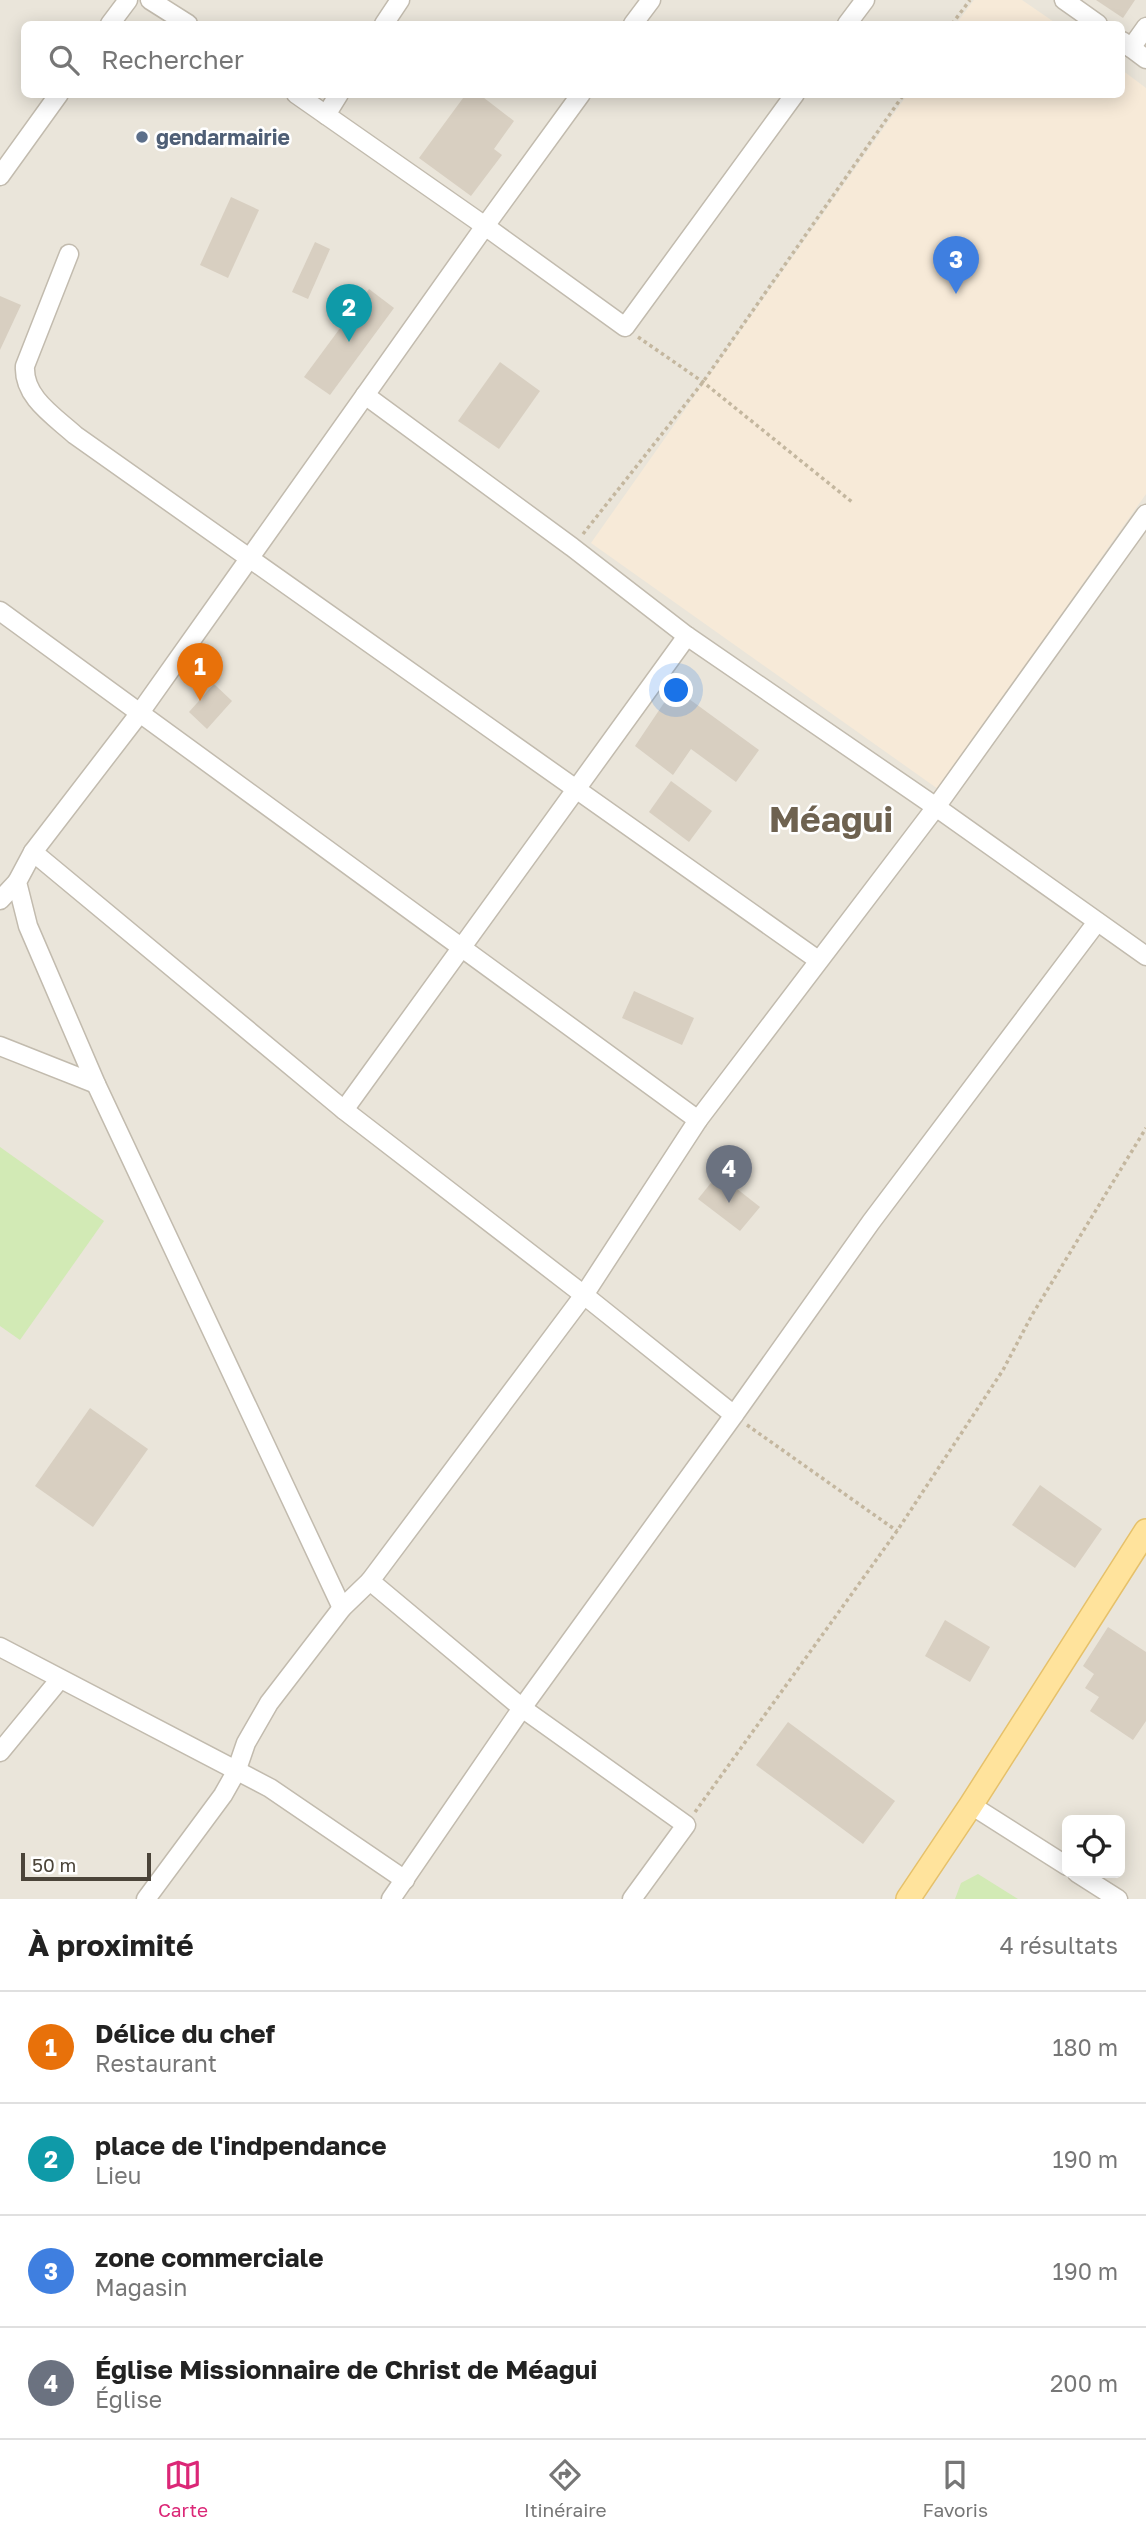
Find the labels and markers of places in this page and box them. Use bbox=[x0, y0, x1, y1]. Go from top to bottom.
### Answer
place label: gendarmairie bbox=[156, 124, 290, 150]
marker: gendarmairie bbox=[134, 129, 150, 145]
pin: 3 bbox=[933, 236, 979, 294]
pin: 2 bbox=[326, 284, 372, 342]
pin: 1 bbox=[177, 643, 223, 701]
pin: 4 bbox=[706, 1145, 752, 1203]

